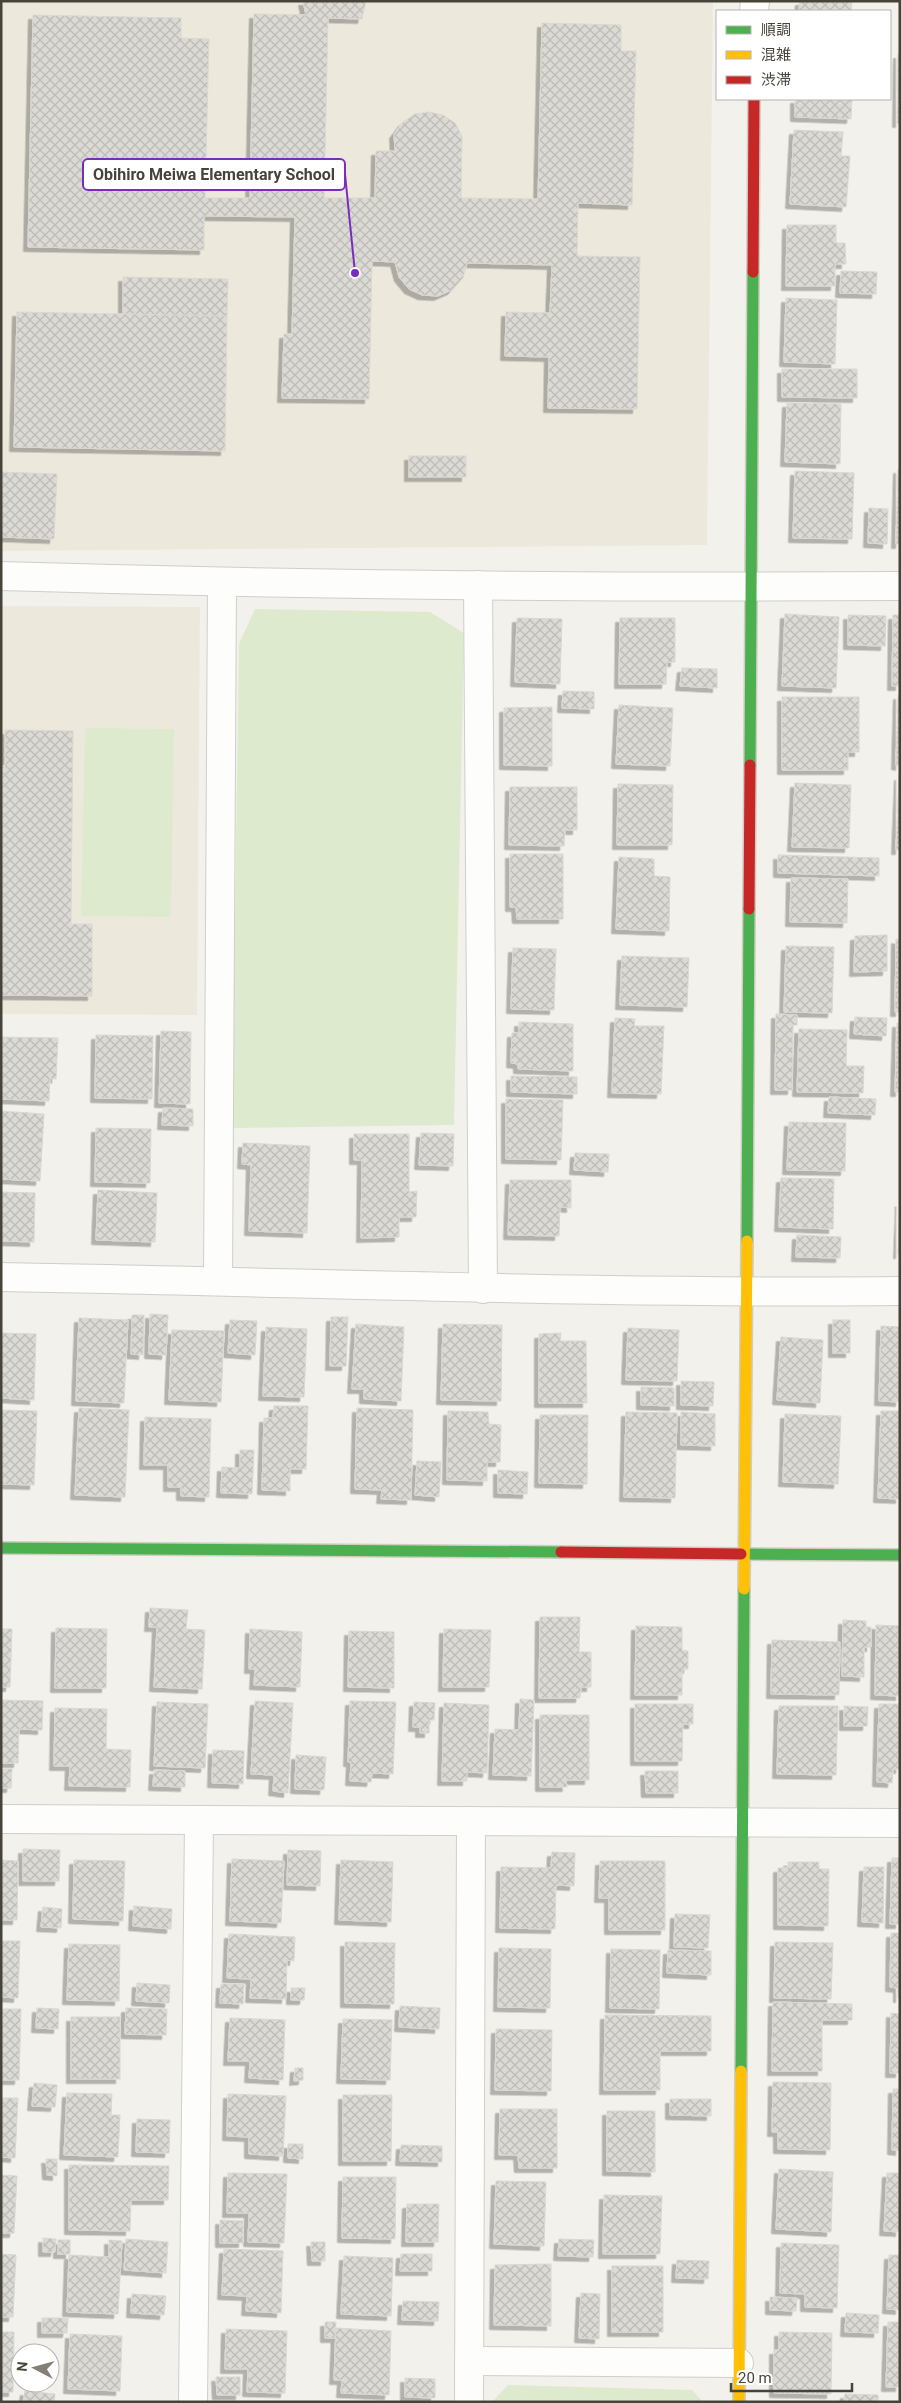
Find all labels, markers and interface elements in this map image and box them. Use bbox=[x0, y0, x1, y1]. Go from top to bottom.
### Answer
legend bbox=[716, 10, 891, 100]
text: 順調 bbox=[761, 21, 791, 39]
text: 混雑 bbox=[761, 46, 791, 64]
text: 渋滞 bbox=[761, 71, 791, 89]
callout: Obihiro Meiwa Elementary School bbox=[83, 159, 345, 190]
text: Obihiro Meiwa Elementary School bbox=[93, 165, 335, 184]
north arrow bbox=[10, 2343, 60, 2393]
scale bar bbox=[731, 2360, 852, 2392]
text: N bbox=[14, 2361, 31, 2372]
text: 20 m bbox=[738, 2369, 772, 2387]

